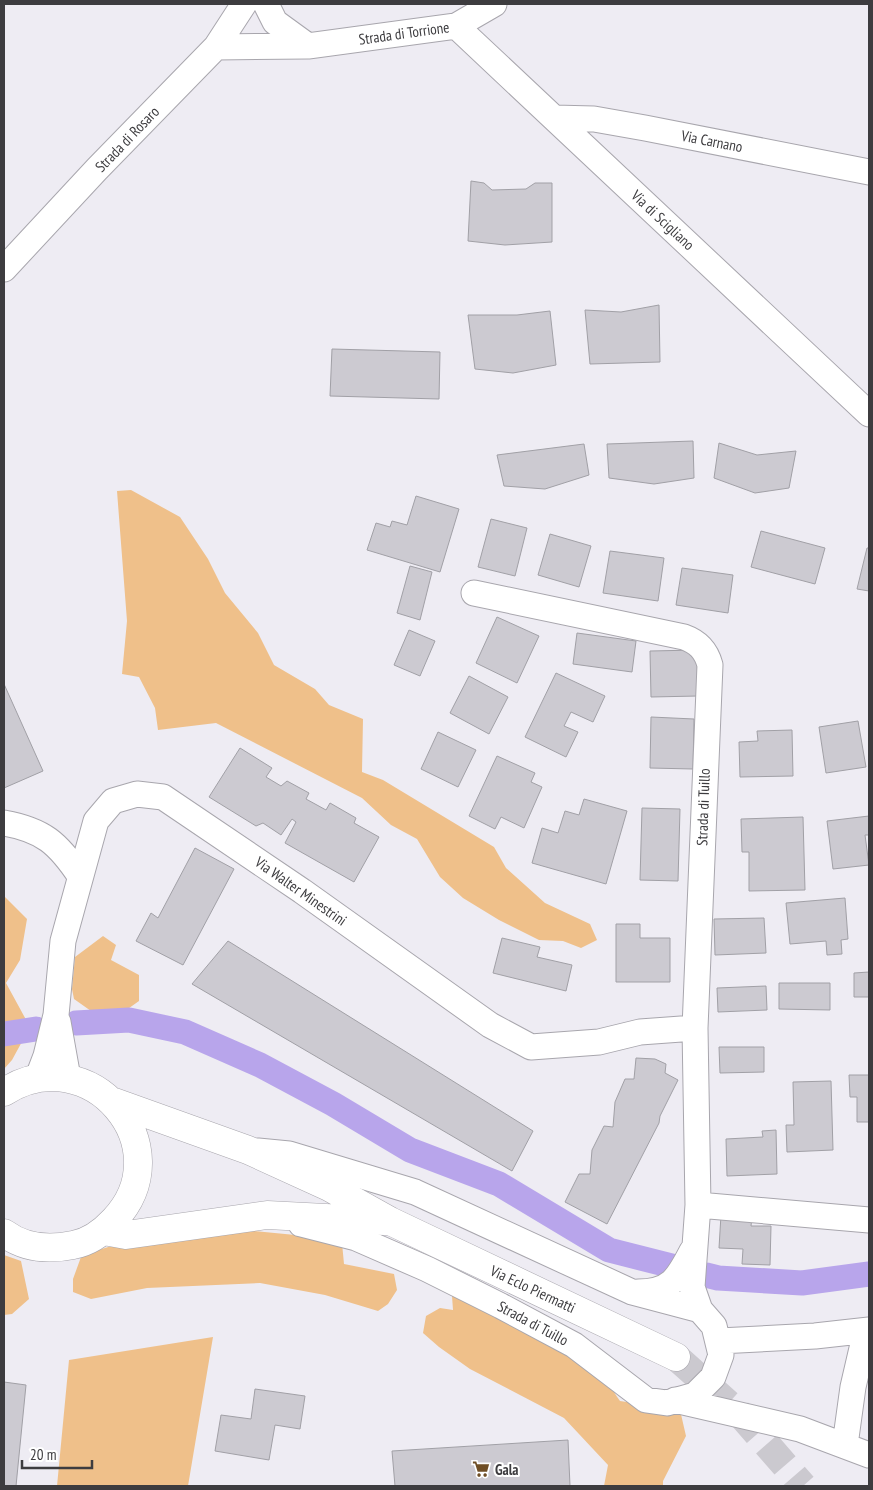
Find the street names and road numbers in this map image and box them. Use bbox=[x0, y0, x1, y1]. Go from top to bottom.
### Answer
street label: Strada di Torrione bbox=[357, 17, 451, 49]
street label: Strada di Rosaro bbox=[91, 102, 163, 176]
street label: Via Carnano bbox=[679, 126, 744, 156]
street label: Via di Scigliano bbox=[627, 185, 699, 254]
street label: Strada di Tuillo bbox=[692, 768, 714, 846]
street label: Via Walter Minestrini bbox=[251, 852, 351, 930]
street label: Via Eclo Piermatti bbox=[486, 1261, 579, 1317]
street label: Strada di Tuillo bbox=[494, 1296, 572, 1350]

